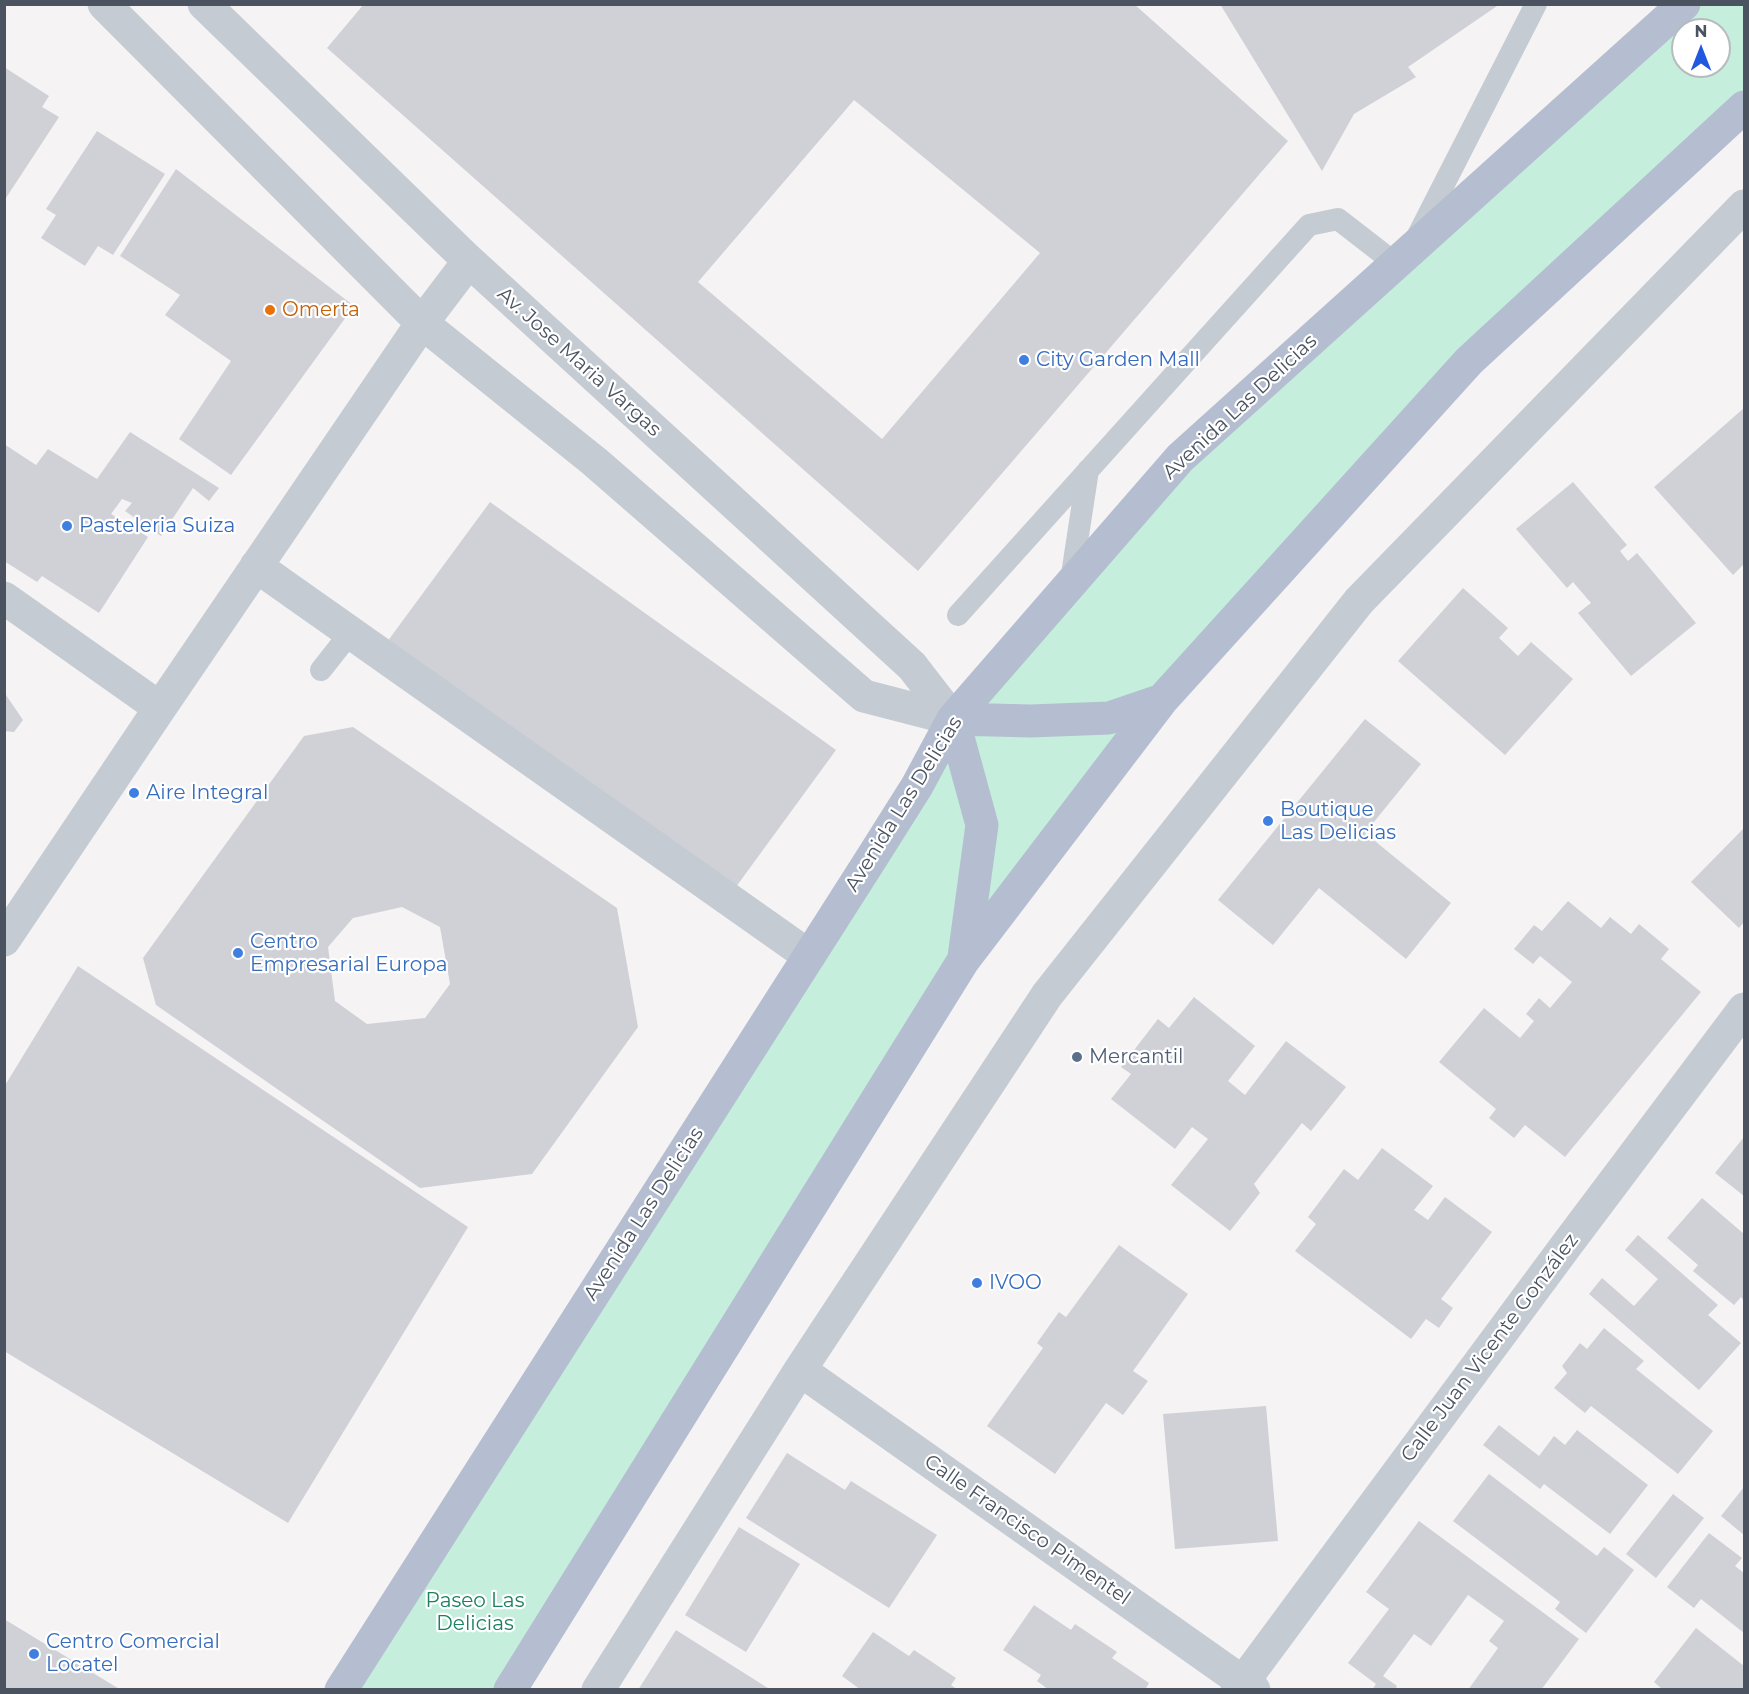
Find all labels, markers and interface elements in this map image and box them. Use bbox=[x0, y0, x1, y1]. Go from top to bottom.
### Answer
north arrow bbox=[1671, 18, 1731, 78]
text: N bbox=[1695, 22, 1707, 41]
street label: Av. Jose Maria Vargas bbox=[492, 282, 666, 442]
place label: Omerta bbox=[282, 298, 360, 322]
marker: Omerta bbox=[263, 303, 277, 317]
street label: Avenida Las Delicias bbox=[1158, 329, 1322, 485]
place label: City Garden Mall bbox=[1036, 348, 1200, 372]
marker: City Garden Mall bbox=[1017, 353, 1031, 367]
place label: Pasteleria Suiza bbox=[79, 514, 235, 538]
marker: Pasteleria Suiza bbox=[60, 519, 74, 533]
street label: Avenida Las Delicias bbox=[840, 712, 968, 896]
place label: Aire Integral bbox=[146, 781, 268, 805]
marker: Aire Integral bbox=[127, 786, 141, 800]
place label: Boutique Las Delicias bbox=[1280, 798, 1396, 845]
marker: Boutique Las Delicias bbox=[1261, 814, 1275, 828]
place label: Centro Empresarial Europa bbox=[250, 930, 447, 977]
marker: Centro Empresarial Europa bbox=[231, 946, 245, 960]
place label: Mercantil bbox=[1089, 1045, 1183, 1069]
marker: Mercantil bbox=[1070, 1050, 1084, 1064]
street label: Avenida Las Delicias bbox=[579, 1123, 709, 1305]
street label: Calle Juan Vicente González bbox=[1396, 1229, 1584, 1467]
place label: IVOO bbox=[989, 1271, 1042, 1295]
marker: IVOO bbox=[970, 1276, 984, 1290]
street label: Calle Francisco Pimentel bbox=[919, 1450, 1135, 1610]
park label: Paseo Las Delicias bbox=[426, 1589, 524, 1636]
place label: Centro Comercial Locatel bbox=[46, 1630, 220, 1677]
marker: Centro Comercial Locatel bbox=[27, 1647, 41, 1661]

